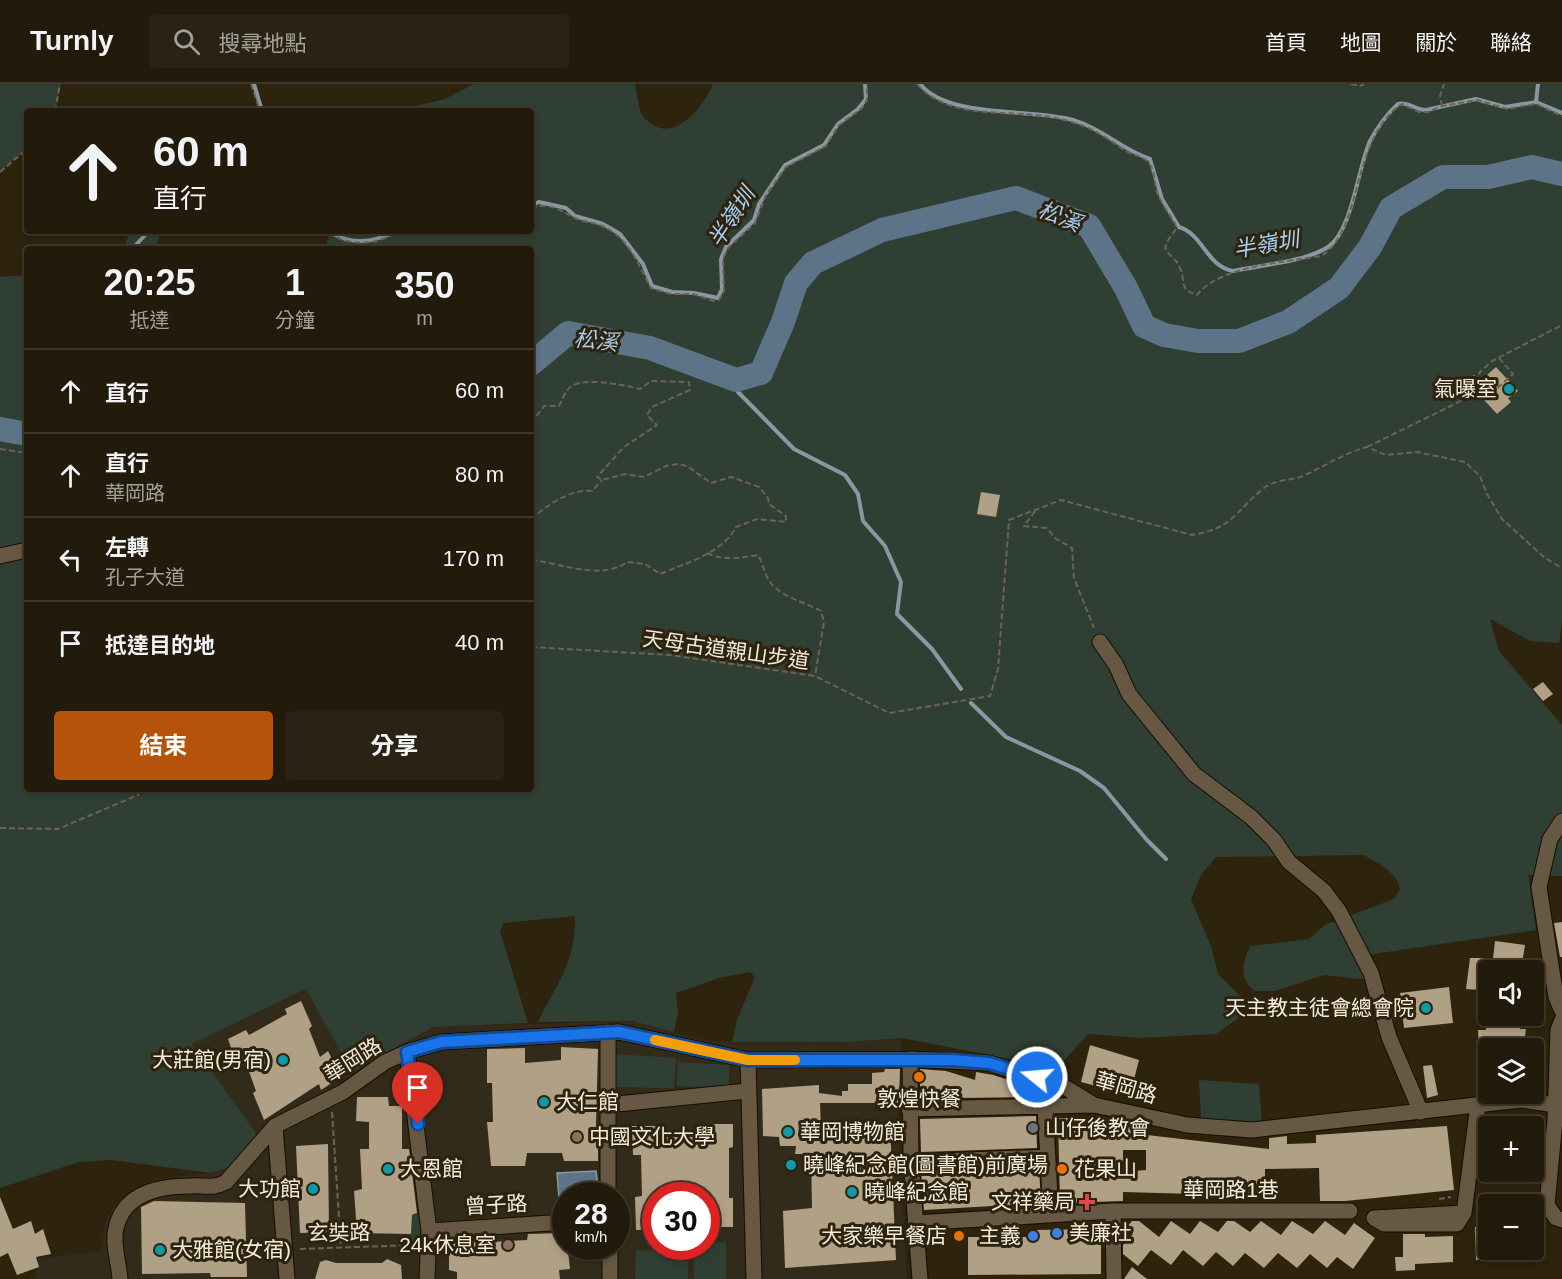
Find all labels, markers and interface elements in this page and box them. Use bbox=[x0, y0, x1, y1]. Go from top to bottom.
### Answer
search box bbox=[149, 14, 569, 68]
text: Turnly bbox=[30, 25, 113, 56]
icon: search bbox=[170, 25, 203, 58]
text: 搜尋地點 bbox=[218, 31, 307, 56]
text: 首頁 bbox=[1265, 31, 1307, 54]
text: 地圖 bbox=[1340, 31, 1382, 54]
text: 關於 bbox=[1415, 31, 1457, 54]
text: 聯絡 bbox=[1490, 31, 1532, 54]
text: 60 m bbox=[153, 128, 249, 175]
icon: ahead bbox=[54, 132, 132, 210]
water label: 半嶺圳 bbox=[703, 180, 762, 252]
text: 直行 bbox=[153, 184, 207, 214]
water label: 松溪 bbox=[1035, 197, 1088, 237]
water label: 半嶺圳 bbox=[1231, 226, 1304, 263]
text: 20:25 bbox=[103, 262, 196, 303]
text: 1 bbox=[285, 262, 305, 303]
text: 350 bbox=[394, 265, 455, 306]
text: m bbox=[416, 307, 433, 329]
text: 抵達 bbox=[129, 309, 169, 331]
text: 分鐘 bbox=[275, 309, 315, 331]
water label: 松溪 bbox=[573, 326, 622, 356]
icon: ahead bbox=[54, 375, 87, 408]
place label: 氣曝室 bbox=[1434, 377, 1497, 400]
text: 60 m bbox=[455, 378, 504, 403]
text: 直行 bbox=[105, 381, 149, 406]
marker: 氣曝室 bbox=[1502, 382, 1516, 396]
text: 直行 bbox=[105, 451, 149, 476]
icon: ahead bbox=[54, 459, 87, 492]
text: 80 m bbox=[455, 462, 504, 487]
text: 華岡路 bbox=[105, 482, 165, 504]
text: 左轉 bbox=[105, 535, 149, 560]
icon: left bbox=[54, 543, 87, 576]
text: 170 m bbox=[443, 546, 504, 571]
text: 孔子大道 bbox=[105, 566, 185, 588]
street label: 天母古道親山步道 bbox=[641, 626, 811, 673]
icon: arrive bbox=[54, 627, 87, 660]
text: 40 m bbox=[455, 630, 504, 655]
text: 抵達目的地 bbox=[105, 633, 215, 658]
button: 結束 bbox=[54, 711, 273, 780]
button: 分享 bbox=[285, 711, 504, 780]
map controls bbox=[1478, 960, 1544, 1260]
button: sound bbox=[1478, 960, 1544, 1026]
place label: 天主教主徒會總會院 bbox=[1225, 996, 1414, 1019]
marker: 天主教主徒會總會院 bbox=[1419, 1001, 1433, 1015]
street label: 華岡路 bbox=[320, 1033, 386, 1086]
button: layers bbox=[1478, 1038, 1544, 1104]
position arrow bbox=[1005, 1045, 1069, 1109]
place label: 大莊館(男宿) bbox=[152, 1048, 271, 1071]
marker: 大莊館(男宿) bbox=[276, 1053, 290, 1067]
pin bbox=[392, 1062, 443, 1124]
street label: 華岡路 bbox=[1093, 1068, 1160, 1107]
marker: 敦煌快餐 bbox=[912, 1070, 926, 1084]
icon: arrive bbox=[401, 1071, 434, 1104]
place label: 敦煌快餐 bbox=[877, 1087, 961, 1110]
place label: 大仁館 bbox=[556, 1090, 619, 1113]
marker: 大仁館 bbox=[537, 1095, 551, 1109]
place label: 山仔後教會 bbox=[1045, 1116, 1150, 1139]
button: + bbox=[1478, 1116, 1544, 1182]
place label: 華岡博物館 bbox=[800, 1120, 905, 1143]
marker: 山仔後教會 bbox=[1026, 1121, 1040, 1135]
place label: 中國文化大學 bbox=[589, 1125, 715, 1148]
marker: 華岡博物館 bbox=[781, 1125, 795, 1139]
marker: 中國文化大學 bbox=[570, 1130, 584, 1144]
place label: 曉峰紀念館(圖書館)前廣場 bbox=[803, 1153, 1048, 1176]
place label: 大恩館 bbox=[400, 1157, 463, 1180]
place label: 花果山 bbox=[1074, 1157, 1137, 1180]
marker: 曉峰紀念館(圖書館)前廣場 bbox=[784, 1158, 798, 1172]
marker: 大恩館 bbox=[381, 1162, 395, 1176]
marker: 花果山 bbox=[1055, 1162, 1069, 1176]
place label: 大功館 bbox=[238, 1177, 301, 1200]
street label: 華岡路1巷 bbox=[1183, 1178, 1279, 1201]
place label: 曉峰紀念館 bbox=[864, 1180, 969, 1203]
marker: 大功館 bbox=[306, 1182, 320, 1196]
speed limit sign: 30 bbox=[642, 1182, 720, 1260]
marker: 曉峰紀念館 bbox=[845, 1185, 859, 1199]
place label: 文祥藥局 bbox=[991, 1190, 1075, 1213]
street label: 曾子路 bbox=[464, 1191, 528, 1218]
button: − bbox=[1478, 1194, 1544, 1260]
marker: 文祥藥局 bbox=[1080, 1195, 1094, 1209]
text: 28 bbox=[574, 1197, 608, 1230]
street label: 玄奘路 bbox=[307, 1220, 371, 1245]
place label: 美廉社 bbox=[1069, 1221, 1132, 1244]
place label: 大家樂早餐店 bbox=[821, 1224, 947, 1247]
place label: 主義 bbox=[979, 1224, 1021, 1247]
marker: 美廉社 bbox=[1050, 1226, 1064, 1240]
text: km/h bbox=[575, 1228, 607, 1245]
marker: 大家樂早餐店 bbox=[952, 1229, 966, 1243]
marker: 主義 bbox=[1026, 1229, 1040, 1243]
place label: 24k休息室 bbox=[399, 1233, 496, 1256]
place label: 大雅館(女宿) bbox=[172, 1238, 291, 1261]
marker: 24k休息室 bbox=[501, 1238, 515, 1252]
marker: 大雅館(女宿) bbox=[153, 1243, 167, 1257]

